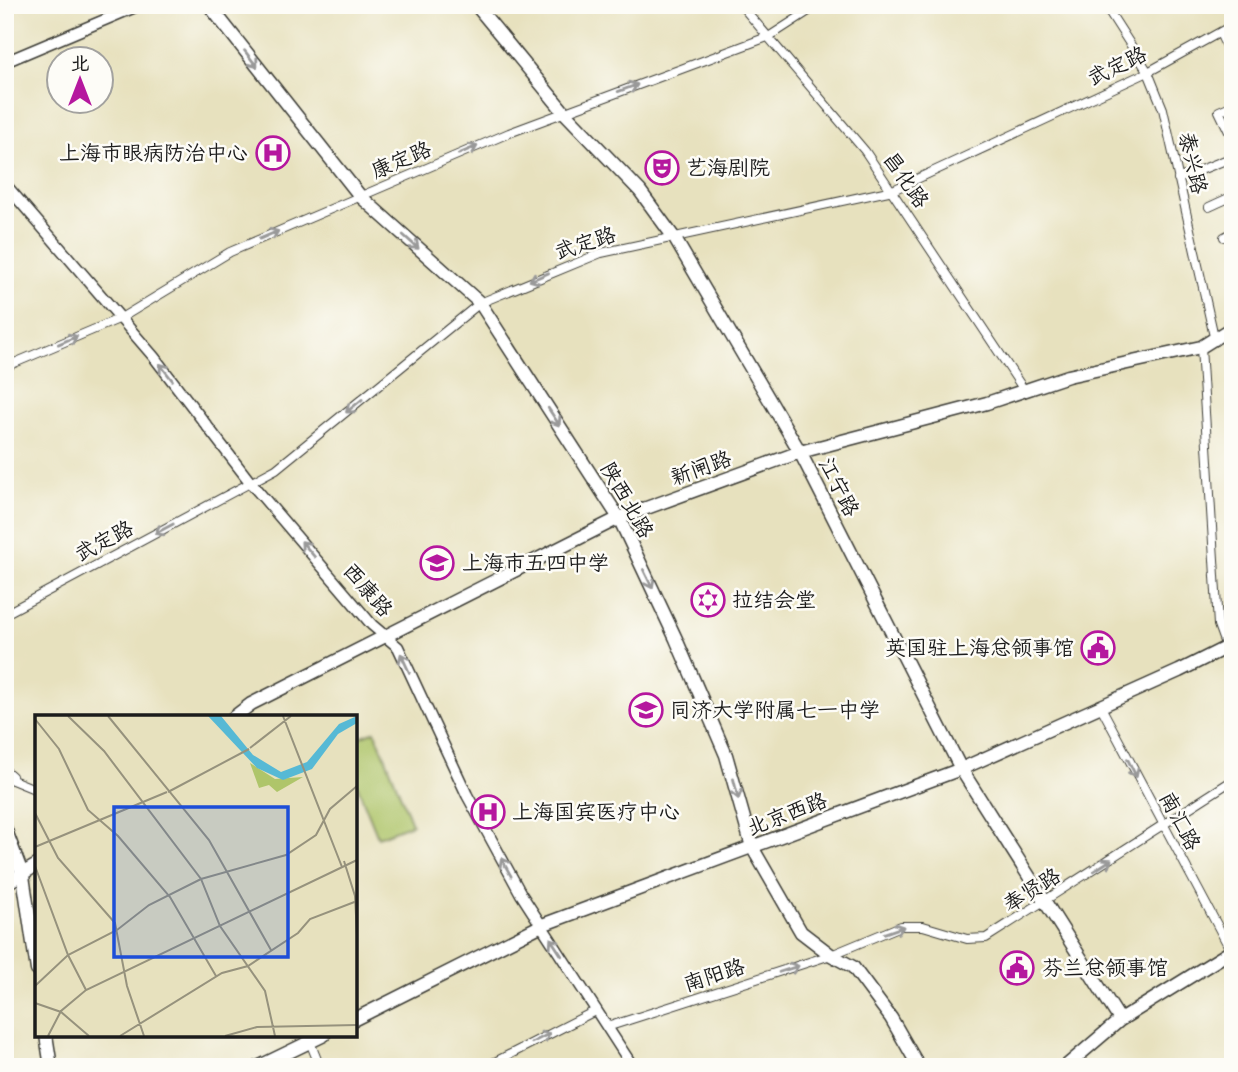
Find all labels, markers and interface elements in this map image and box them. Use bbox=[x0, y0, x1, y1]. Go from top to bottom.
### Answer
street label: 武定路 bbox=[1083, 41, 1153, 96]
north arrow bbox=[46, 46, 116, 116]
one-way arrow bbox=[244, 49, 259, 67]
text: 北 bbox=[70, 53, 90, 80]
one-way arrow bbox=[616, 81, 638, 94]
street label: 泰兴路 bbox=[1168, 130, 1212, 198]
hospital icon: 上海市眼病防治中心 bbox=[254, 134, 292, 172]
street label: 康定路 bbox=[367, 137, 437, 189]
place label: 上海市眼病防治中心 bbox=[59, 141, 248, 171]
one-way arrow bbox=[457, 143, 479, 156]
street label: 昌化路 bbox=[873, 147, 934, 216]
theatre icon: 艺海剧院 bbox=[643, 149, 681, 187]
place label: 艺海剧院 bbox=[686, 156, 770, 186]
street label: 武定路 bbox=[551, 222, 621, 270]
one-way arrow bbox=[258, 228, 279, 241]
one-way arrow bbox=[402, 234, 420, 250]
one-way arrow bbox=[529, 272, 551, 285]
one-way arrow bbox=[57, 333, 78, 346]
one-way arrow bbox=[158, 363, 173, 381]
one-way arrow bbox=[345, 398, 363, 414]
one-way arrow bbox=[546, 407, 561, 426]
street label: 新闸路 bbox=[667, 446, 737, 496]
street label: 江宁路 bbox=[809, 453, 864, 523]
street label: 陕西北路 bbox=[590, 458, 658, 545]
street label: 武定路 bbox=[71, 516, 140, 572]
one-way arrow bbox=[154, 523, 175, 537]
one-way arrow bbox=[300, 541, 315, 559]
school or university icon: 上海市五四中学 bbox=[418, 544, 456, 582]
place label: 上海市五四中学 bbox=[462, 551, 609, 581]
street label: 西康路 bbox=[334, 558, 398, 626]
one-way arrow bbox=[642, 568, 655, 589]
synagogue icon: 拉结会堂 bbox=[689, 581, 727, 619]
place label: 拉结会堂 bbox=[732, 588, 816, 618]
public building icon: 英国驻上海总领事馆 bbox=[1079, 629, 1117, 667]
place label: 英国驻上海总领事馆 bbox=[885, 636, 1074, 666]
one-way arrow bbox=[398, 653, 411, 674]
school or university icon: 同济大学附属七一中学 bbox=[627, 691, 665, 729]
place label: 同济大学附属七一中学 bbox=[670, 698, 880, 728]
inset map bbox=[35, 715, 357, 1037]
one-way arrow bbox=[1126, 757, 1139, 778]
one-way arrow bbox=[730, 777, 743, 799]
street label: 北京西路 bbox=[743, 788, 833, 846]
street label: 南汇路 bbox=[1149, 788, 1205, 857]
hospital icon: 上海国宾医疗中心 bbox=[469, 793, 507, 831]
place label: 上海国宾医疗中心 bbox=[512, 800, 680, 830]
one-way arrow bbox=[499, 857, 512, 878]
one-way arrow bbox=[1093, 858, 1112, 872]
street label: 奉贤路 bbox=[999, 863, 1068, 922]
one-way arrow bbox=[882, 923, 904, 935]
one-way arrow bbox=[549, 938, 563, 957]
public building icon: 芬兰总领事馆 bbox=[998, 949, 1036, 987]
street label: 南阳路 bbox=[680, 954, 750, 1002]
place label: 芬兰总领事馆 bbox=[1042, 956, 1168, 986]
one-way arrow bbox=[778, 961, 800, 974]
one-way arrow bbox=[530, 1031, 551, 1045]

